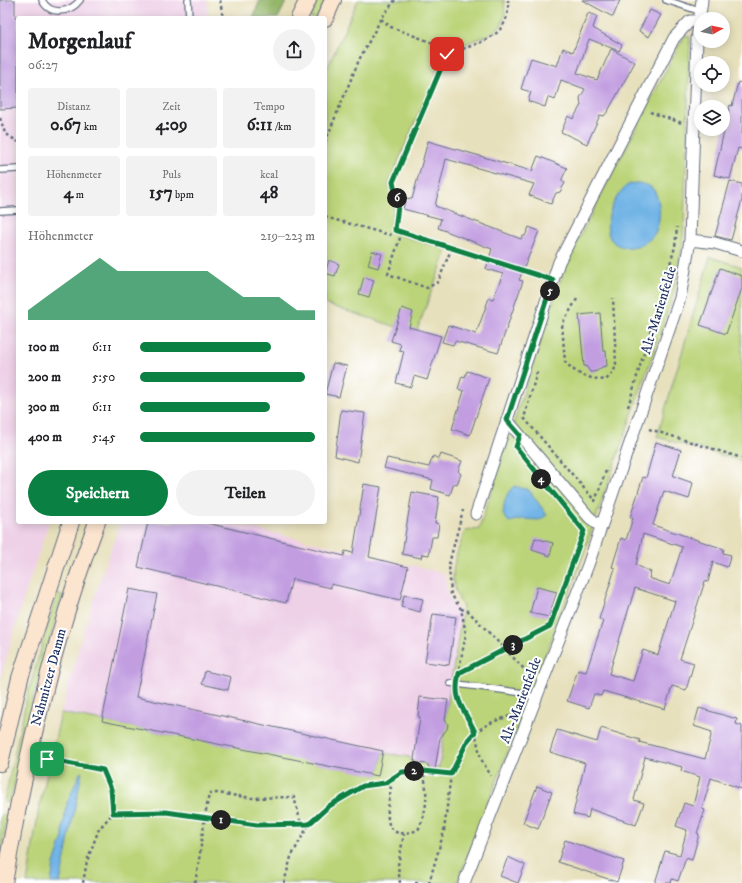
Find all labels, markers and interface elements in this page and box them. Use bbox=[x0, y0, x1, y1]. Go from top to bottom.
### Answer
north arrow bbox=[694, 12, 730, 48]
map controls bbox=[694, 12, 730, 136]
text: Morgenlauf bbox=[28, 28, 132, 55]
button: share bbox=[273, 29, 315, 71]
pin bbox=[430, 37, 464, 71]
icon: check bbox=[436, 43, 458, 65]
button: locate bbox=[694, 56, 730, 92]
text: 06:27 bbox=[28, 57, 58, 73]
text: Distanz bbox=[57, 100, 91, 114]
text: Zeit bbox=[163, 100, 180, 114]
text: Tempo bbox=[254, 100, 285, 114]
button: layers bbox=[694, 100, 730, 136]
text: 0.67 bbox=[50, 114, 81, 136]
text: 4:09 bbox=[156, 114, 187, 136]
text: 6:11 bbox=[247, 114, 273, 136]
text: km bbox=[81, 120, 97, 134]
text: /km bbox=[273, 120, 292, 134]
text: Höhenmeter bbox=[46, 168, 102, 182]
text: Puls bbox=[162, 168, 181, 182]
text: kcal bbox=[260, 168, 278, 182]
text: 4 bbox=[64, 182, 73, 204]
text: 157 bbox=[149, 182, 173, 204]
text: 48 bbox=[260, 182, 278, 204]
text: m bbox=[73, 188, 84, 202]
text: bpm bbox=[173, 188, 194, 202]
pin: 6 bbox=[387, 188, 407, 208]
text: 6 bbox=[394, 191, 400, 205]
text: Höhenmeter bbox=[28, 228, 93, 244]
text: 219–223 m bbox=[260, 228, 315, 244]
street label: Alt-Marienfelde bbox=[637, 264, 681, 356]
pin: 5 bbox=[540, 281, 560, 301]
text: 5 bbox=[547, 284, 553, 298]
text: 100 m bbox=[28, 339, 59, 355]
text: 6:11 bbox=[92, 339, 112, 355]
text: 200 m bbox=[28, 369, 61, 385]
text: 5:50 bbox=[92, 369, 115, 385]
text: 300 m bbox=[28, 399, 59, 415]
text: 6:11 bbox=[92, 399, 112, 415]
text: 400 m bbox=[28, 429, 62, 445]
text: 5:45 bbox=[92, 429, 116, 445]
pin: 4 bbox=[531, 469, 551, 489]
button: Speichern bbox=[28, 470, 168, 516]
button: Teilen bbox=[176, 470, 315, 516]
text: 4 bbox=[538, 472, 544, 486]
street label: Nahmitzer Damm bbox=[27, 626, 71, 728]
pin: 3 bbox=[503, 635, 523, 655]
text: 3 bbox=[511, 638, 515, 652]
street label: Alt-Marienfelde bbox=[496, 654, 546, 746]
pin bbox=[30, 742, 64, 776]
icon: arrive bbox=[36, 748, 58, 770]
pin: 2 bbox=[404, 761, 424, 781]
text: 2 bbox=[411, 764, 417, 778]
pin: 1 bbox=[211, 810, 231, 830]
text: 1 bbox=[219, 813, 223, 827]

